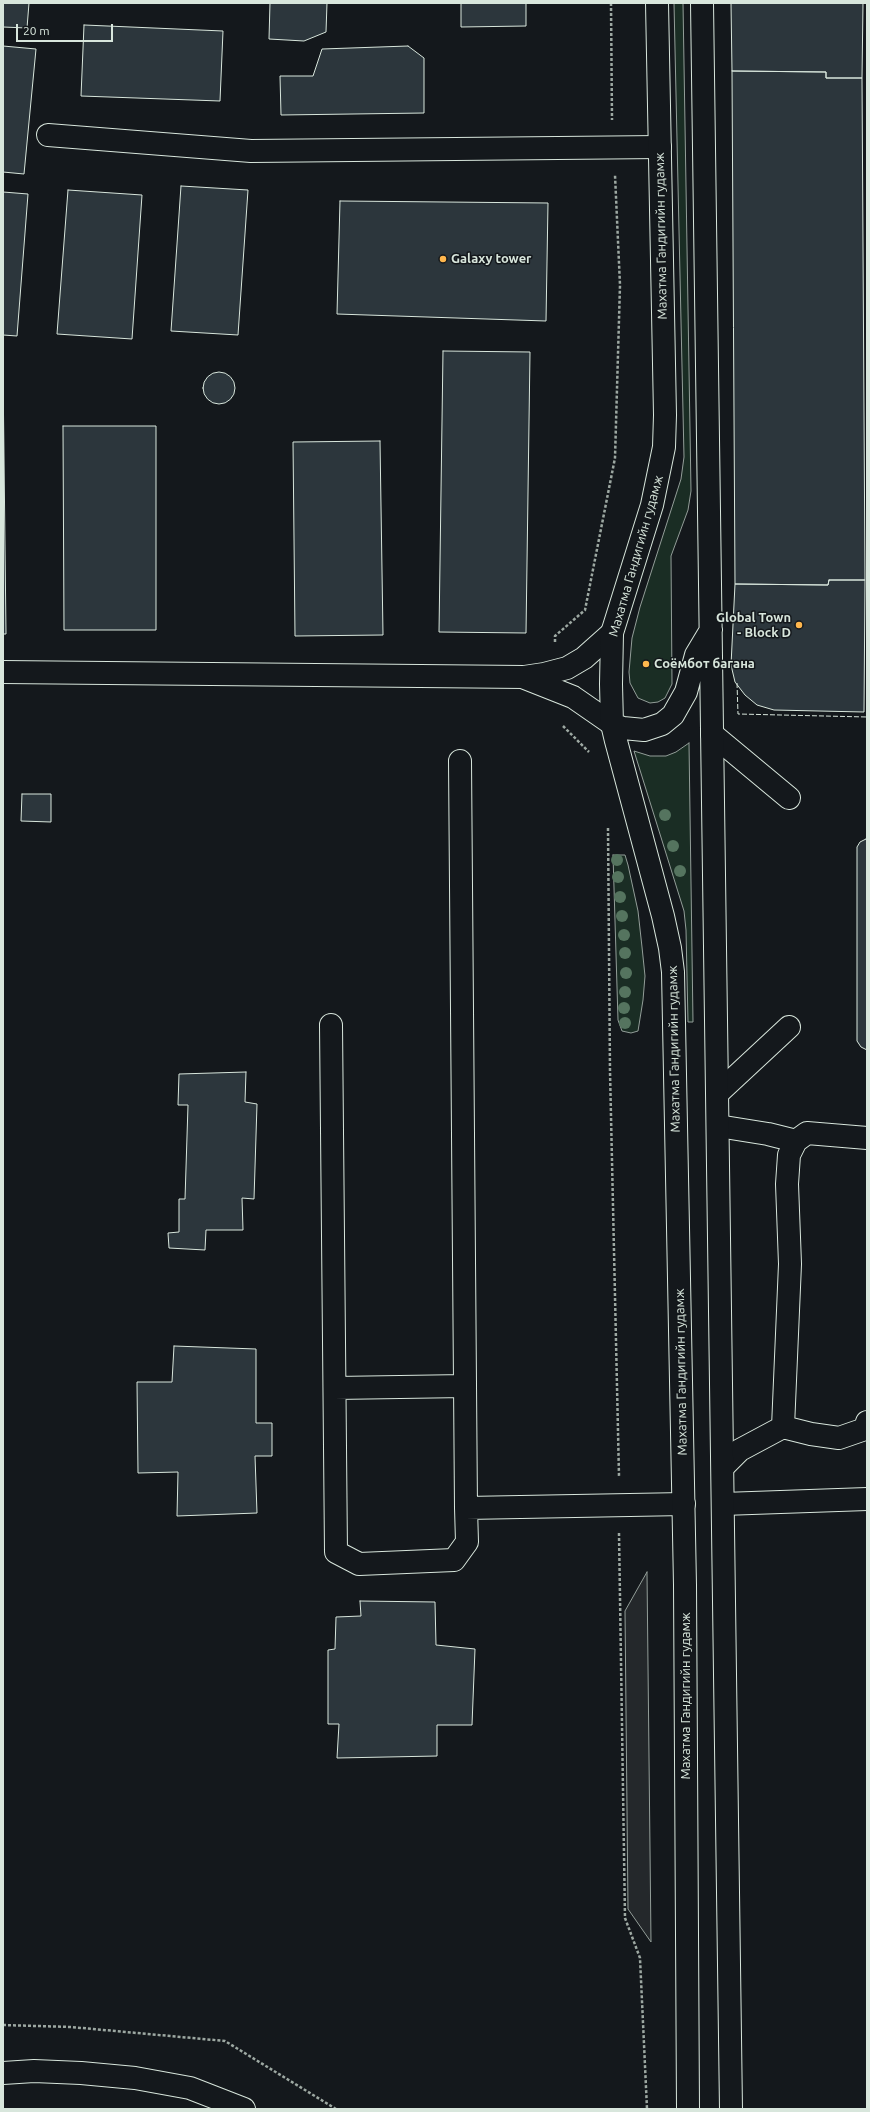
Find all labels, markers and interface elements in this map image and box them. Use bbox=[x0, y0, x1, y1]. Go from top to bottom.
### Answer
scale bar bbox=[18, 16, 115, 42]
text: 20 m bbox=[23, 24, 50, 37]
street label: Махатма Гандигийн гудамж bbox=[652, 152, 670, 320]
place label: Galaxy tower bbox=[451, 251, 531, 267]
marker: Galaxy tower bbox=[438, 254, 448, 264]
street label: Махатма Гандигийн гудамж bbox=[605, 473, 667, 639]
place label: Global Town - Block D bbox=[716, 610, 791, 641]
marker: Global Town - Block D bbox=[794, 620, 804, 630]
place label: Соёмбот багана bbox=[654, 656, 755, 672]
marker: Соёмбот багана bbox=[641, 659, 651, 669]
street label: Махатма Гандигийн гудамж bbox=[665, 965, 683, 1133]
street label: Махатма Гандигийн гудамж bbox=[672, 1288, 690, 1456]
street label: Махатма Гандигийн гудамж bbox=[678, 1612, 694, 1780]

